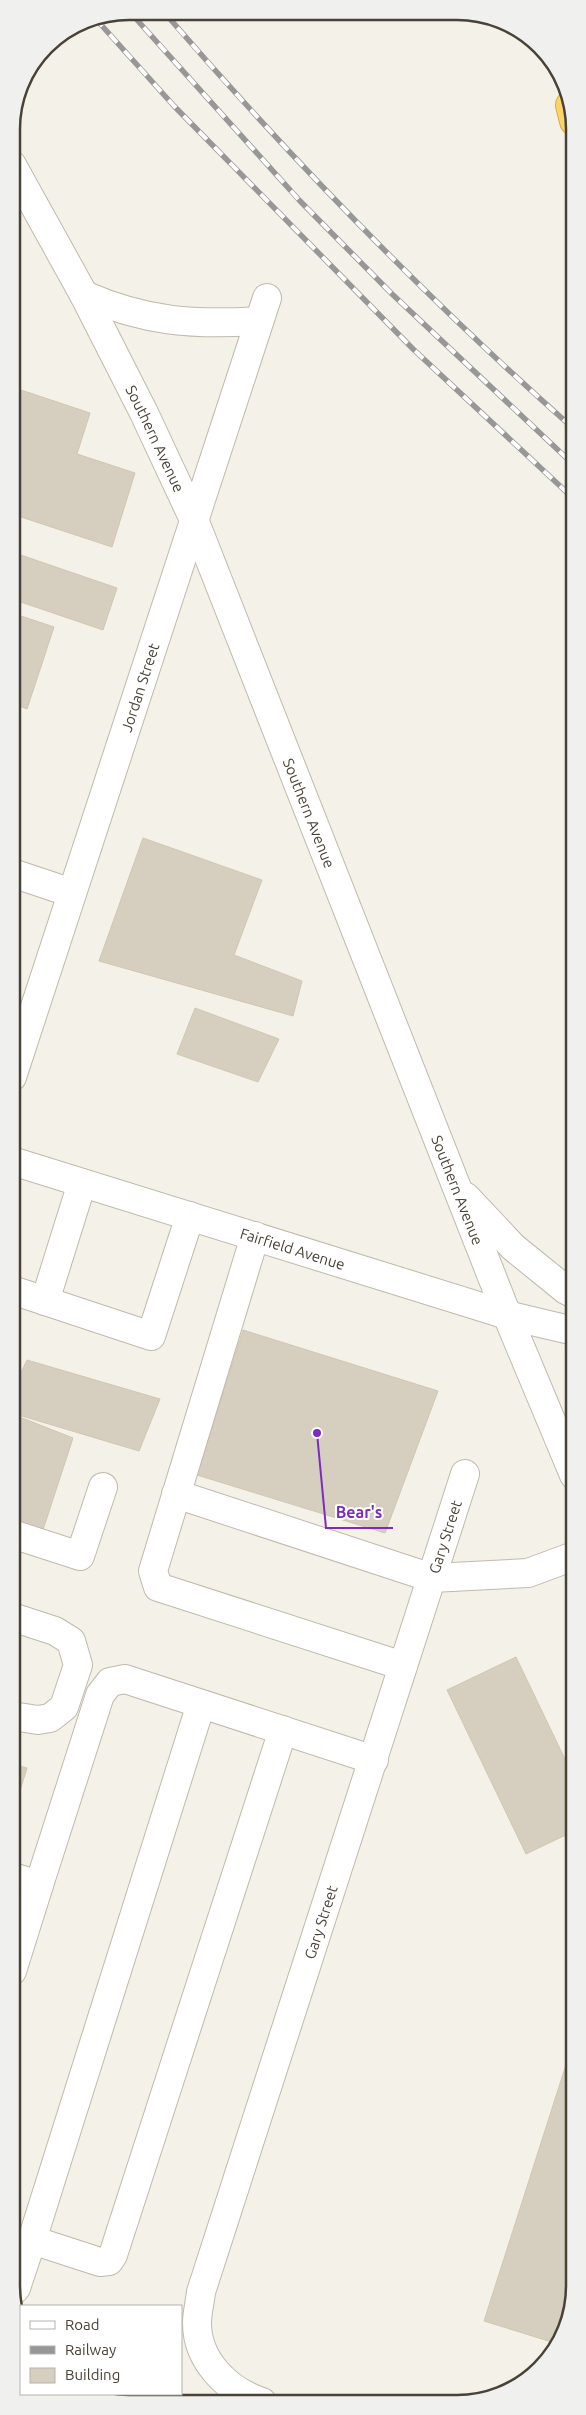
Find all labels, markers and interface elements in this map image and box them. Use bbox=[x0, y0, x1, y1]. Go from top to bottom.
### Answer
street label: Southern Avenue bbox=[123, 382, 188, 495]
street label: Jordan Street bbox=[117, 641, 162, 734]
street label: Southern Avenue bbox=[280, 756, 339, 870]
street label: Southern Avenue bbox=[429, 1133, 487, 1247]
street label: Fairfield Avenue bbox=[238, 1224, 347, 1273]
callout: Bear's bbox=[326, 1497, 393, 1528]
street label: Gary Street bbox=[425, 1498, 465, 1576]
text: Bear's bbox=[336, 1503, 382, 1521]
street label: Gary Street bbox=[301, 1883, 340, 1961]
legend bbox=[20, 2305, 182, 2395]
text: Road bbox=[65, 2316, 100, 2333]
text: Railway bbox=[65, 2341, 116, 2358]
text: Building bbox=[65, 2366, 120, 2383]

